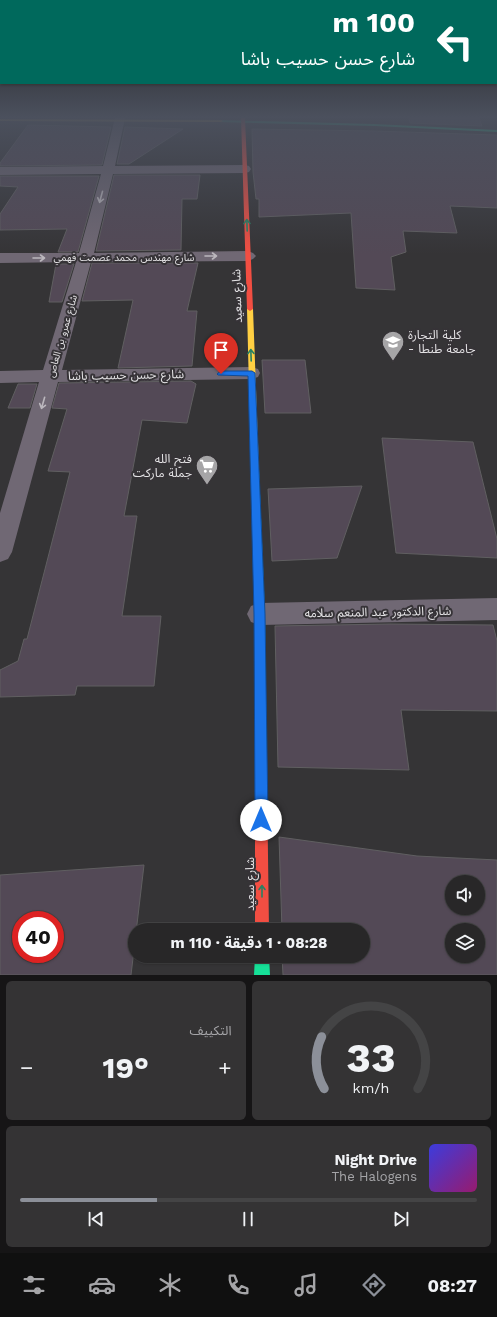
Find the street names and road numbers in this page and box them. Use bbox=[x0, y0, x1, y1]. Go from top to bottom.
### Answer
street label: شارع مهندس محمد عصمت فهمي bbox=[54, 252, 195, 265]
street label: شارع سعيد bbox=[229, 269, 247, 323]
street label: شارع عمرو بن العاص bbox=[45, 293, 81, 379]
street label: شارع حسن حسيب باشا bbox=[68, 367, 184, 385]
street label: شارع الدكتور عبد المنعم سلامه bbox=[304, 604, 452, 622]
street label: شارع سعيد bbox=[243, 857, 259, 911]

